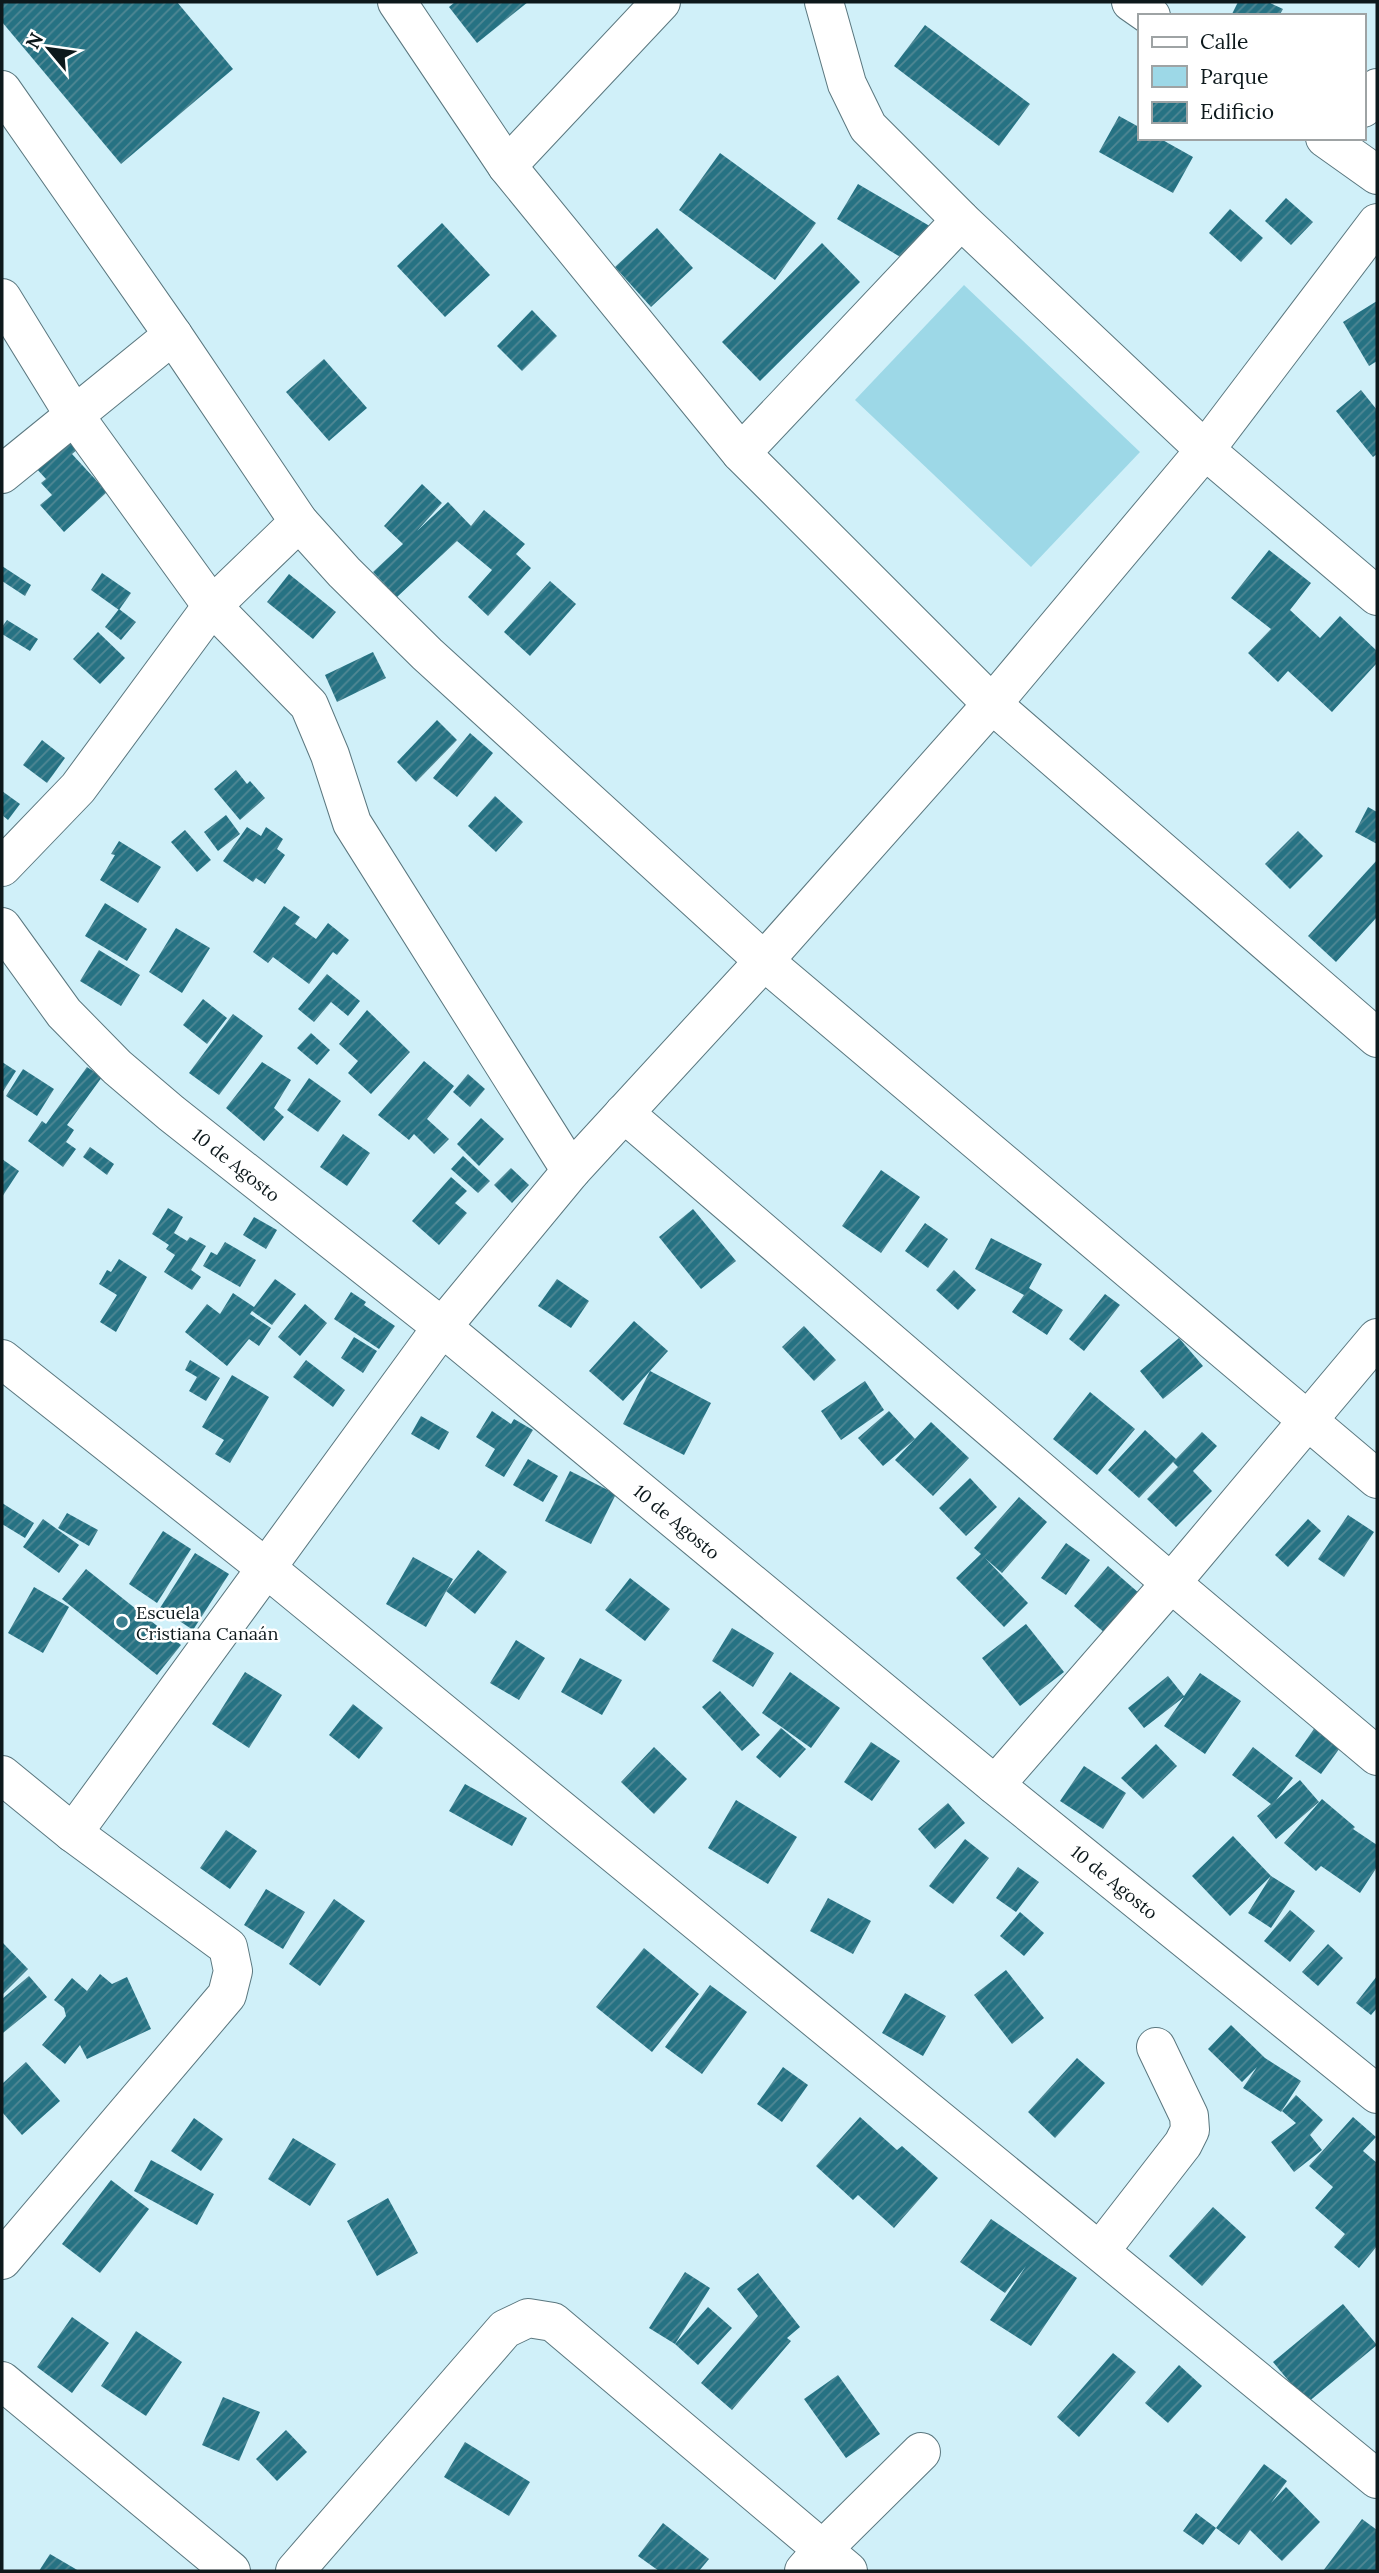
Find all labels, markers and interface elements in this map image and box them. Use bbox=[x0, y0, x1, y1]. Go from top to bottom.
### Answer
north arrow bbox=[14, 14, 84, 84]
legend bbox=[1138, 14, 1365, 140]
text: N bbox=[20, 28, 48, 53]
text: Calle bbox=[1200, 28, 1248, 55]
text: Parque bbox=[1200, 63, 1268, 90]
text: Edificio bbox=[1200, 98, 1274, 125]
street label: 10 de Agosto bbox=[188, 1123, 285, 1206]
street label: 10 de Agosto bbox=[629, 1479, 725, 1564]
place label: Escuela Cristiana Canaán bbox=[136, 1601, 278, 1645]
marker: Escuela Cristiana Canaán bbox=[114, 1614, 130, 1630]
street label: 10 de Agosto bbox=[1067, 1840, 1163, 1924]

